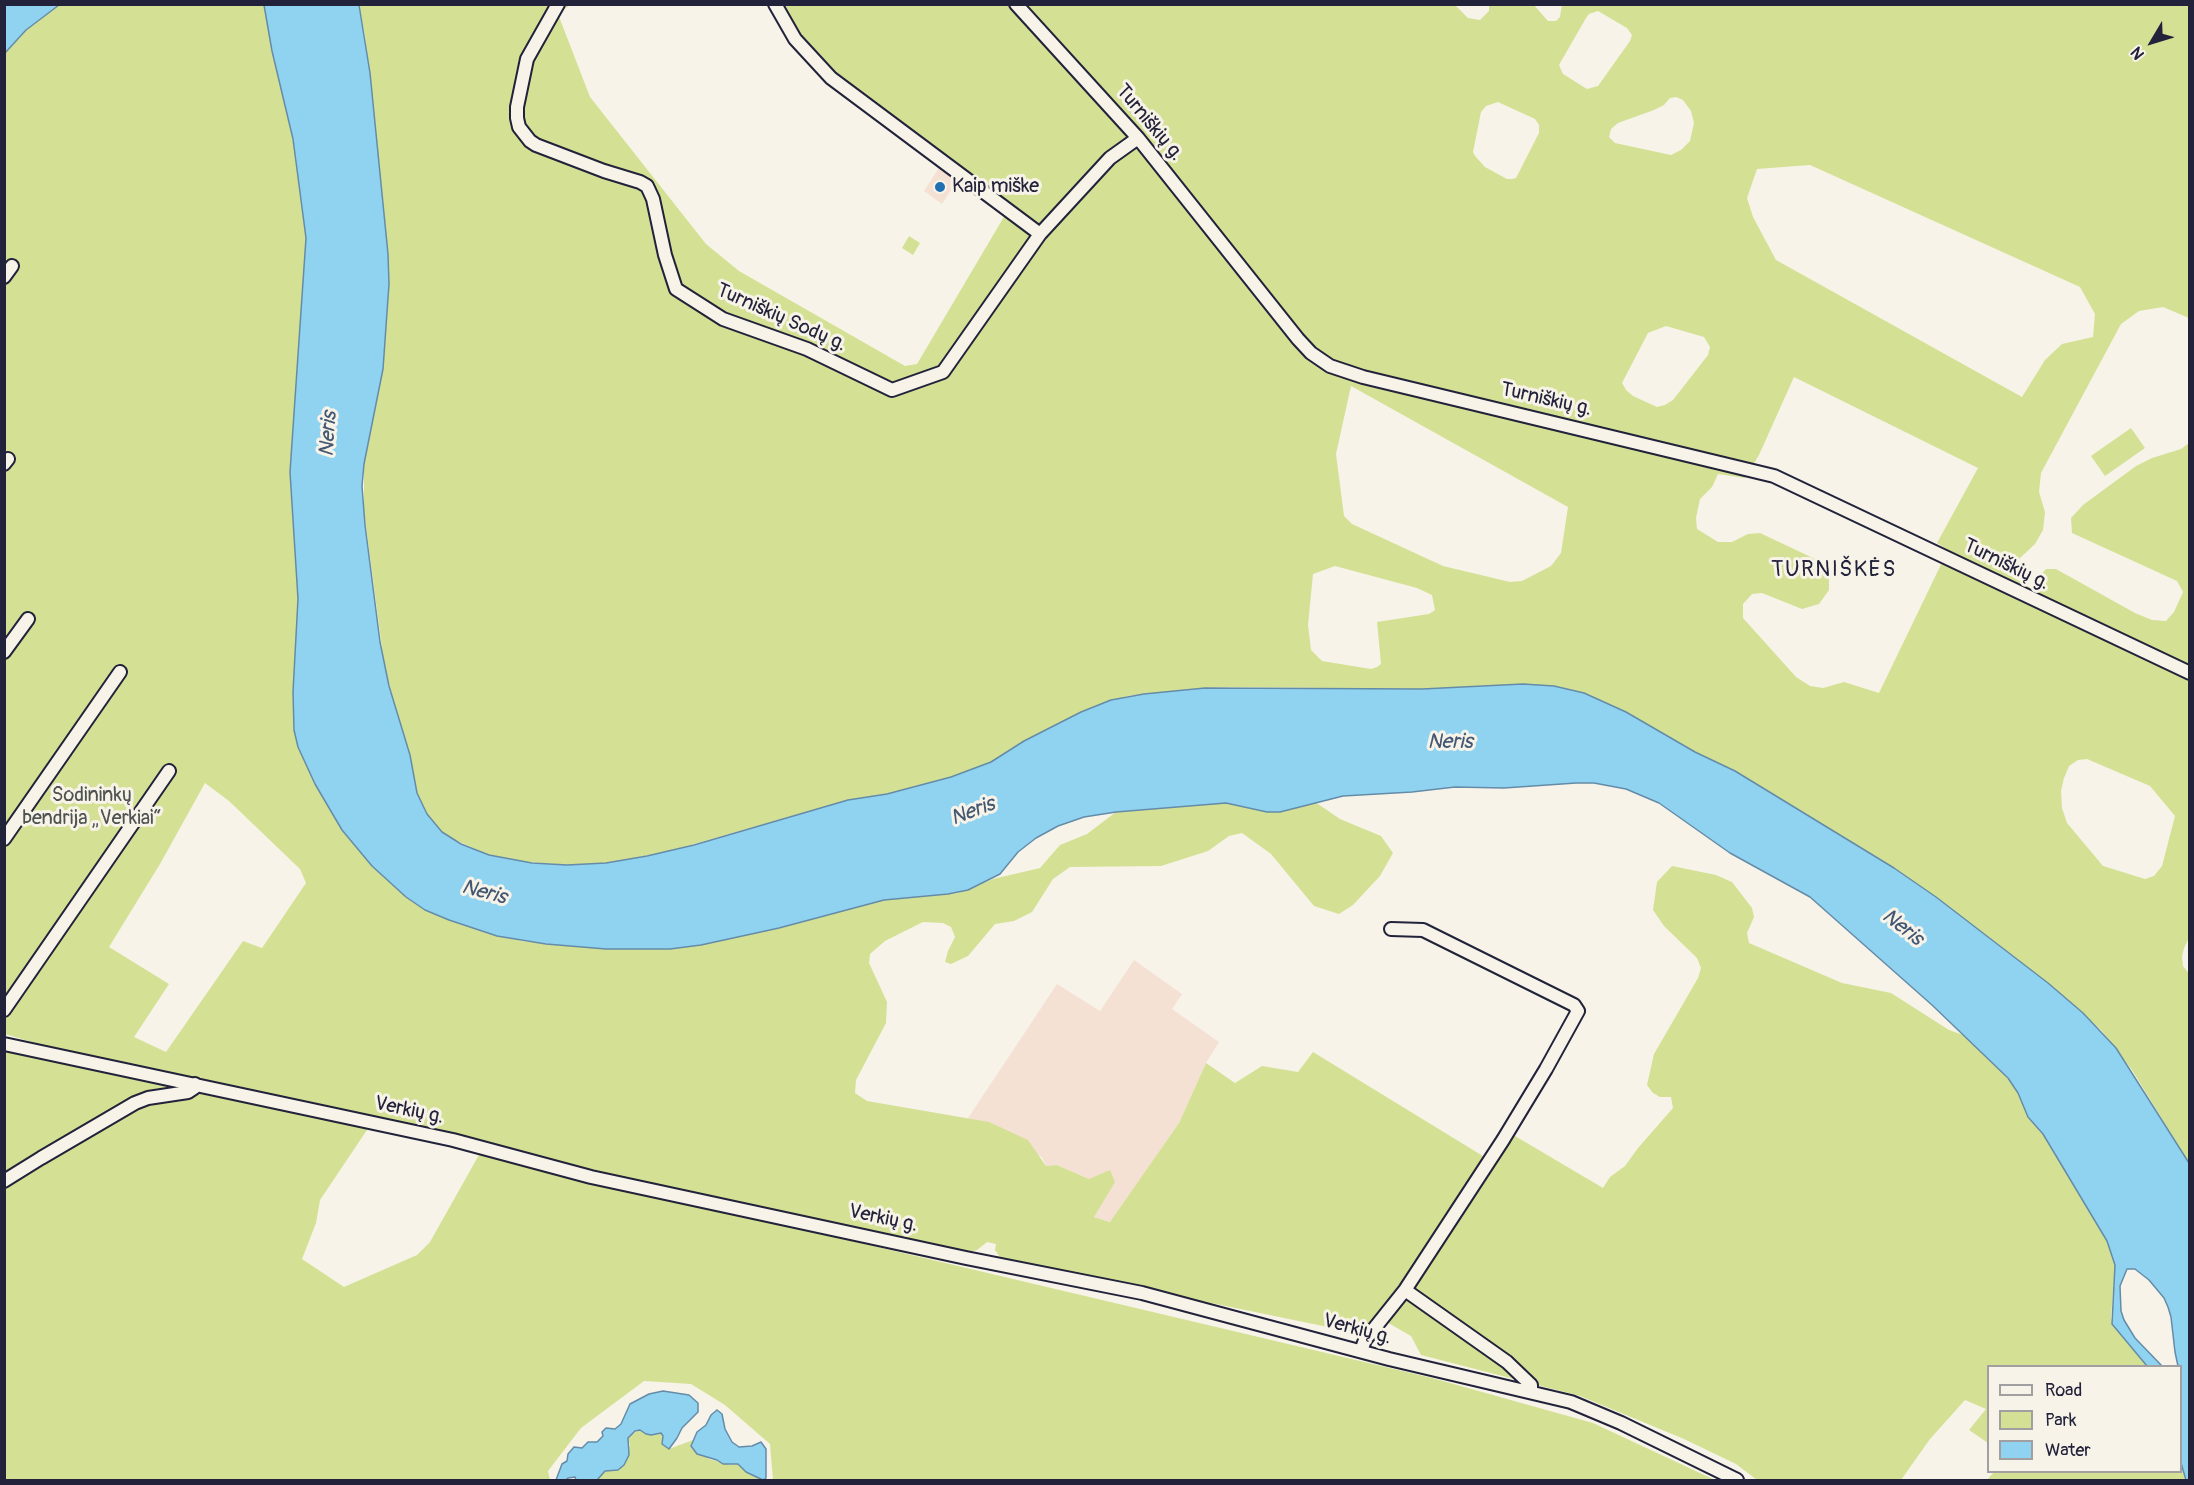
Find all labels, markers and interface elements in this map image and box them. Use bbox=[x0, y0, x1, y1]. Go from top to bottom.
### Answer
north arrow bbox=[2122, 12, 2182, 72]
text: N bbox=[2127, 43, 2149, 64]
street label: Turniškių g. bbox=[1110, 80, 1188, 166]
place label: Kaip miške bbox=[952, 175, 1039, 199]
marker: Kaip miške bbox=[933, 180, 947, 194]
street label: Turniškių Sodų g. bbox=[712, 279, 850, 357]
street label: Turniškių g. bbox=[1498, 378, 1594, 422]
water label: Neris bbox=[315, 411, 343, 457]
street label: Turniškių g. bbox=[1959, 534, 2053, 596]
district label: TURNIŠKĖS bbox=[1771, 557, 1897, 583]
water label: Neris bbox=[1427, 730, 1473, 756]
park label: Sodininkų bendrija „Verkiai“ bbox=[22, 784, 162, 831]
water label: Neris bbox=[947, 792, 999, 832]
water label: Neris bbox=[459, 875, 509, 911]
water label: Neris bbox=[1876, 904, 1928, 952]
street label: Verkių g. bbox=[372, 1092, 446, 1130]
street label: Verkių g. bbox=[846, 1200, 920, 1238]
street label: Verkių g. bbox=[1320, 1309, 1394, 1351]
legend bbox=[1987, 1365, 2182, 1473]
text: Road bbox=[2045, 1379, 2082, 1402]
text: Park bbox=[2045, 1409, 2077, 1432]
text: Water bbox=[2045, 1439, 2091, 1462]

